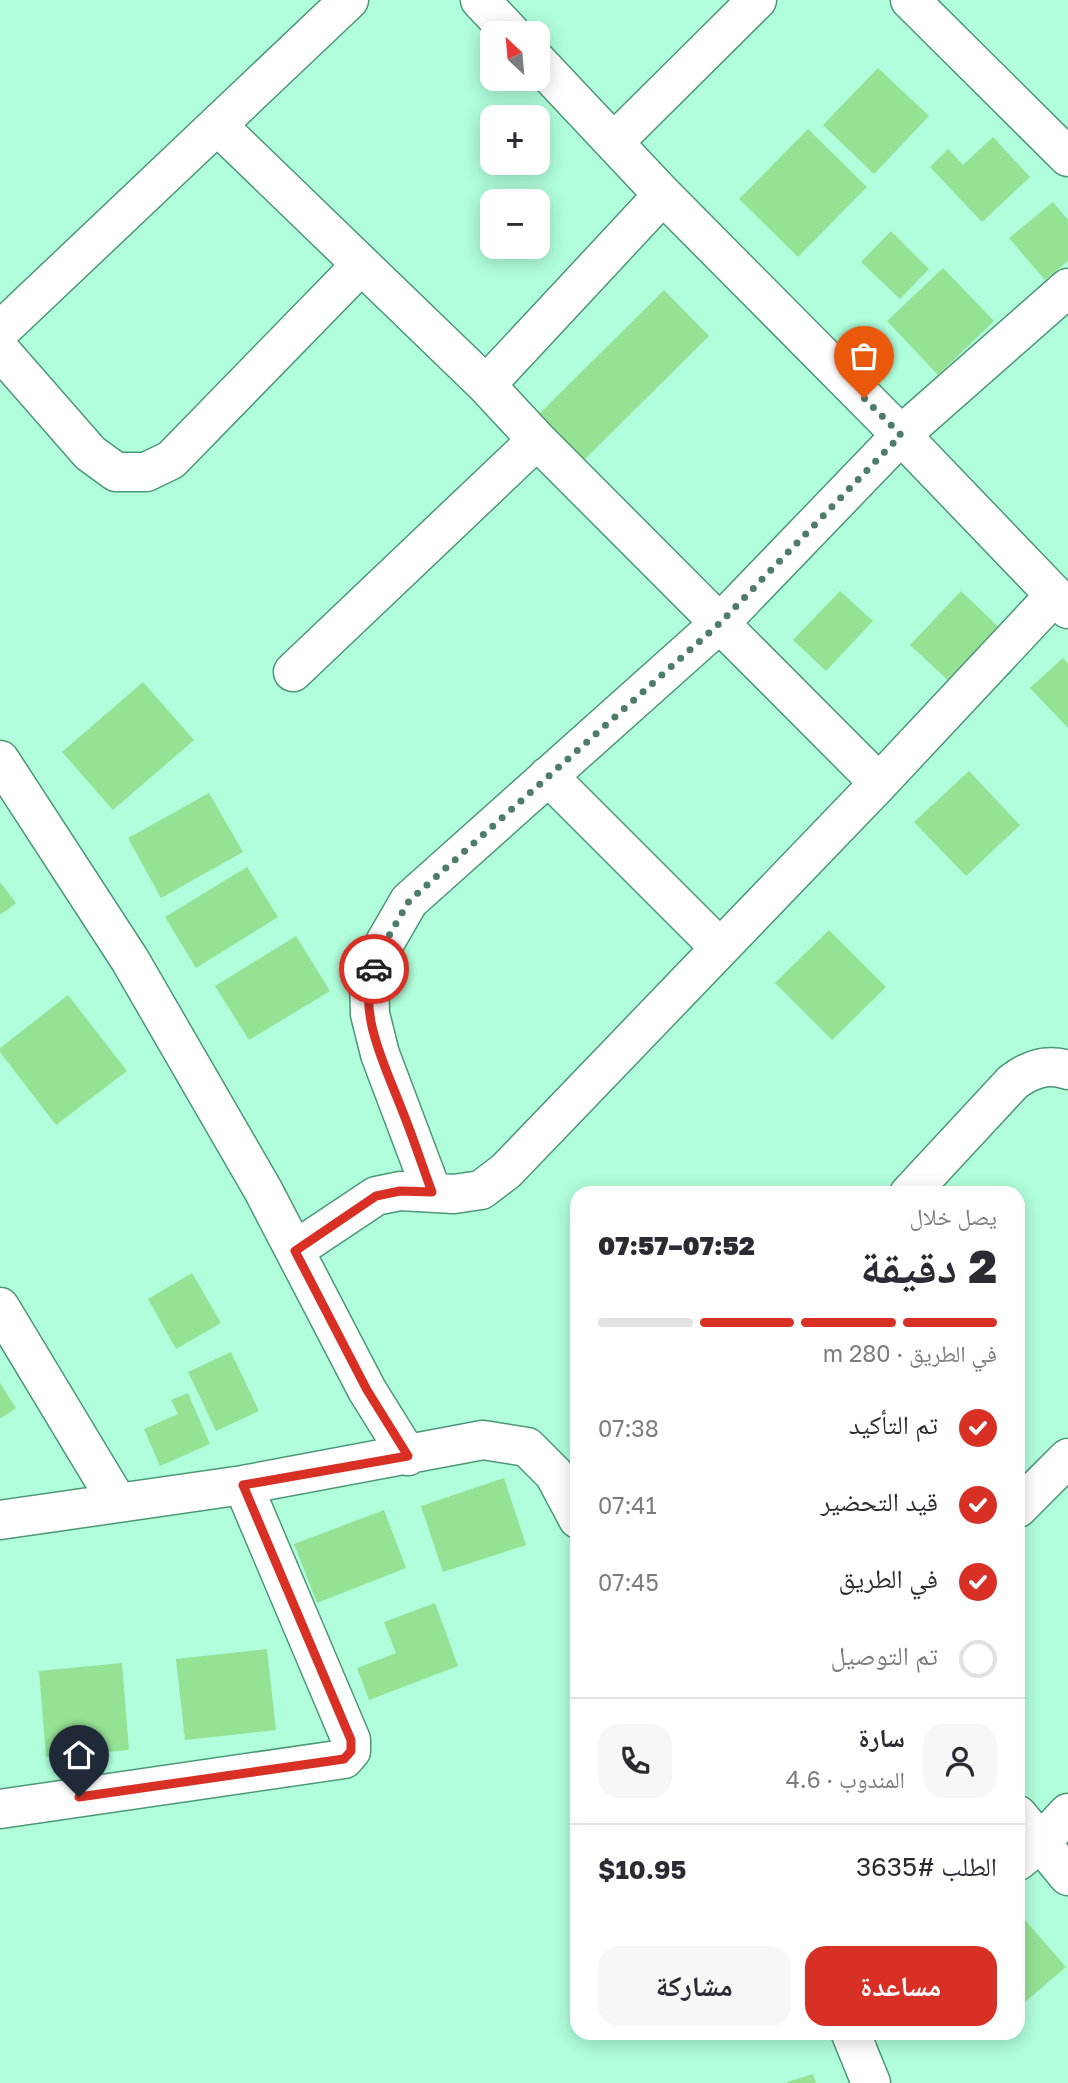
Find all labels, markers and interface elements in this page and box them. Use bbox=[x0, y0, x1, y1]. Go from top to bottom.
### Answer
north arrow bbox=[480, 21, 550, 91]
map controls bbox=[480, 21, 550, 259]
button: + bbox=[480, 105, 550, 175]
button: − bbox=[480, 189, 550, 259]
pin bbox=[834, 326, 894, 398]
icon: bag bbox=[845, 337, 883, 375]
courier bbox=[339, 934, 409, 1004]
icon: car bbox=[355, 950, 393, 988]
text: يصل خلال bbox=[910, 1202, 997, 1230]
text: 07:52–07:57 bbox=[598, 1230, 755, 1261]
text: 2 دقيقة bbox=[860, 1238, 997, 1293]
text: في الطريق · 280 m bbox=[823, 1339, 997, 1367]
text: تم التأكيد bbox=[849, 1409, 938, 1440]
icon: check bbox=[959, 1409, 997, 1447]
text: 07:38 bbox=[598, 1414, 659, 1442]
text: قيد التحضير bbox=[820, 1486, 938, 1517]
icon: check bbox=[959, 1486, 997, 1524]
text: 07:41 bbox=[598, 1491, 657, 1519]
text: في الطريق bbox=[839, 1563, 938, 1594]
icon: check bbox=[959, 1563, 997, 1601]
text: 07:45 bbox=[598, 1568, 659, 1596]
text: تم التوصيل bbox=[830, 1640, 938, 1671]
text: سارة bbox=[858, 1722, 905, 1753]
button: phone bbox=[598, 1724, 672, 1798]
button: person bbox=[923, 1724, 997, 1798]
pin bbox=[49, 1725, 109, 1797]
icon: home bbox=[60, 1736, 98, 1774]
text: المندوب · 4.6 bbox=[786, 1765, 905, 1793]
text: الطلب #3635 bbox=[856, 1851, 997, 1882]
text: $10.95 bbox=[598, 1854, 686, 1885]
button: مشاركة bbox=[598, 1946, 791, 2026]
button: مساعدة bbox=[805, 1946, 997, 2026]

